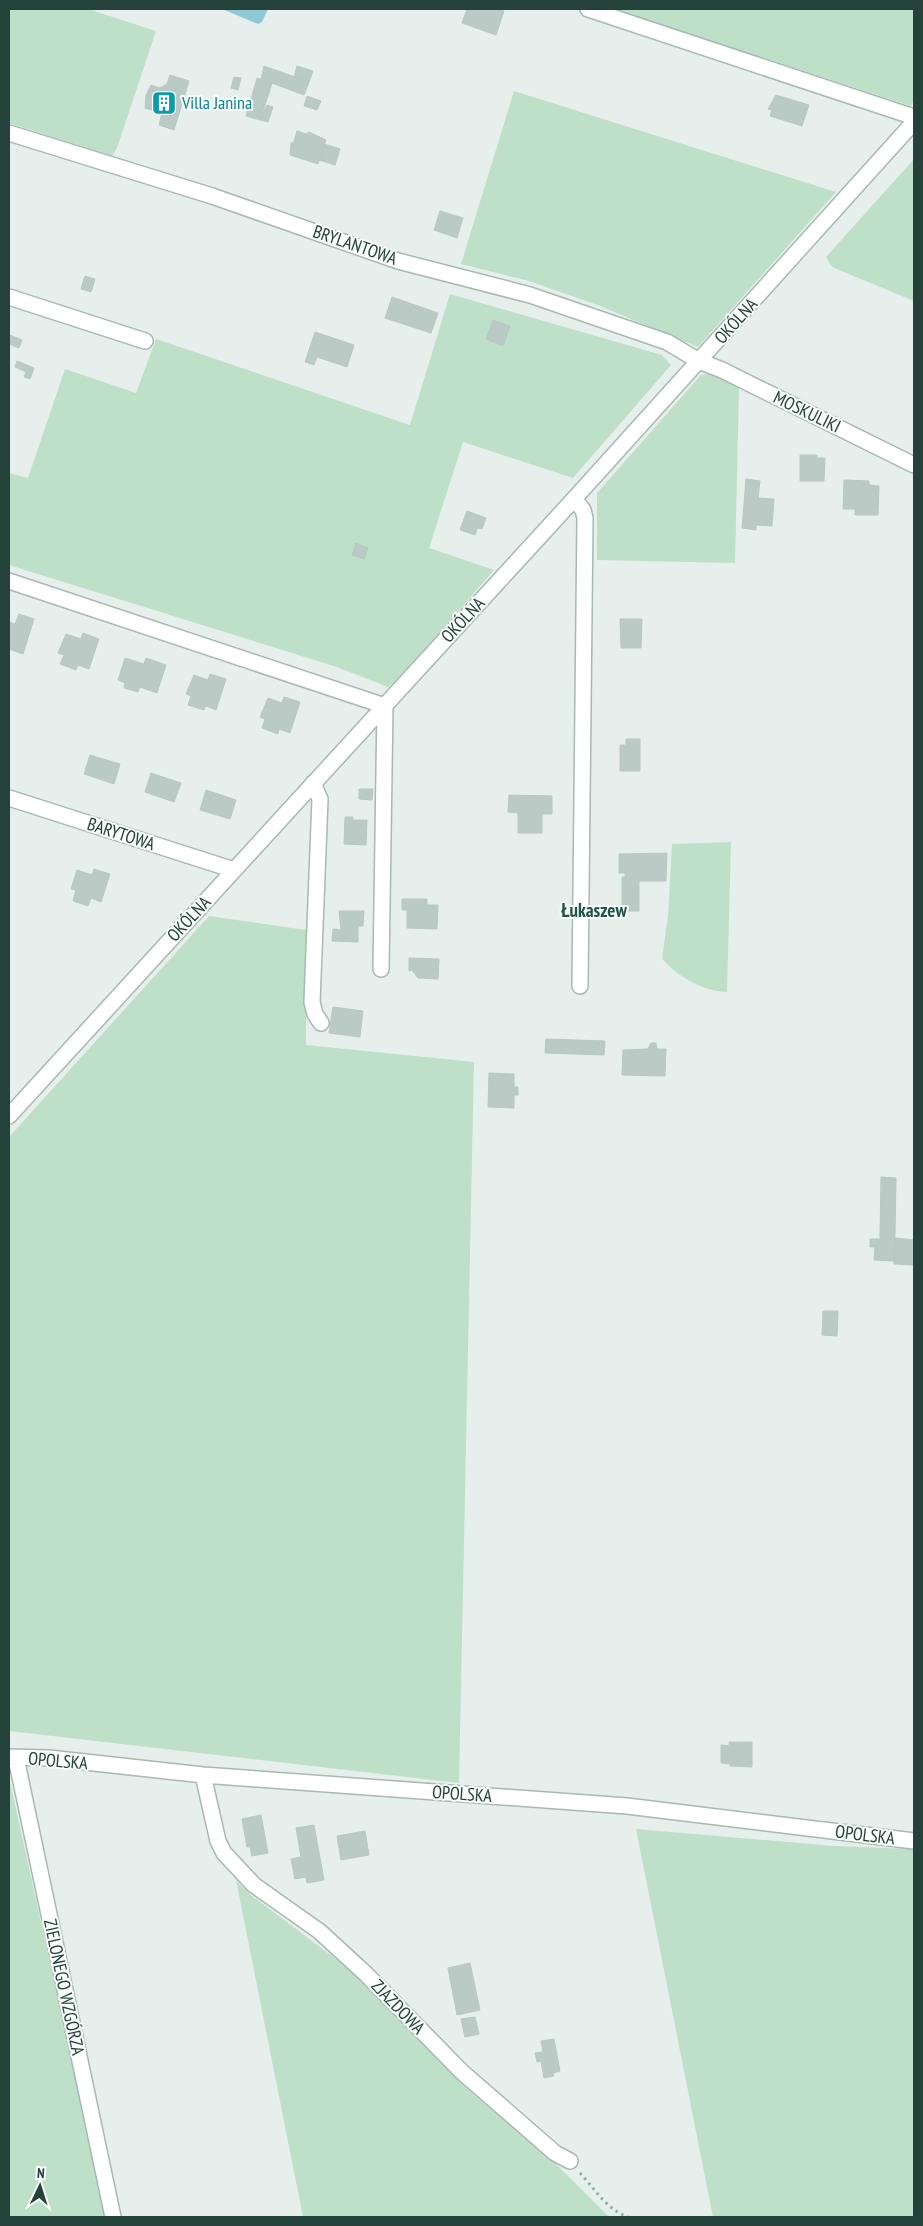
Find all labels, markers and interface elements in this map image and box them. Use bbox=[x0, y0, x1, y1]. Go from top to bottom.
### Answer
building icon: Villa Janina bbox=[151, 90, 177, 116]
place label: Villa Janina bbox=[181, 91, 252, 114]
street label: BRYLANTOWA bbox=[310, 219, 401, 270]
street label: OKÓLNA bbox=[709, 293, 763, 348]
street label: MOSKULIKI bbox=[770, 385, 845, 438]
street label: OKÓLNA bbox=[436, 592, 490, 647]
street label: BARYTOWA bbox=[84, 812, 158, 855]
street label: OKÓLNA bbox=[162, 891, 216, 946]
district label: Łukaszew bbox=[561, 898, 627, 922]
street label: OPOLSKA bbox=[27, 1746, 89, 1775]
street label: OPOLSKA bbox=[431, 1780, 493, 1807]
street label: OPOLSKA bbox=[834, 1819, 897, 1850]
street label: ZIELONEGO WZGÓRZA bbox=[39, 1917, 90, 2057]
street label: ZJAZDOWA bbox=[367, 1974, 430, 2039]
north arrow bbox=[15, 2161, 65, 2211]
text: N bbox=[37, 2164, 45, 2182]

